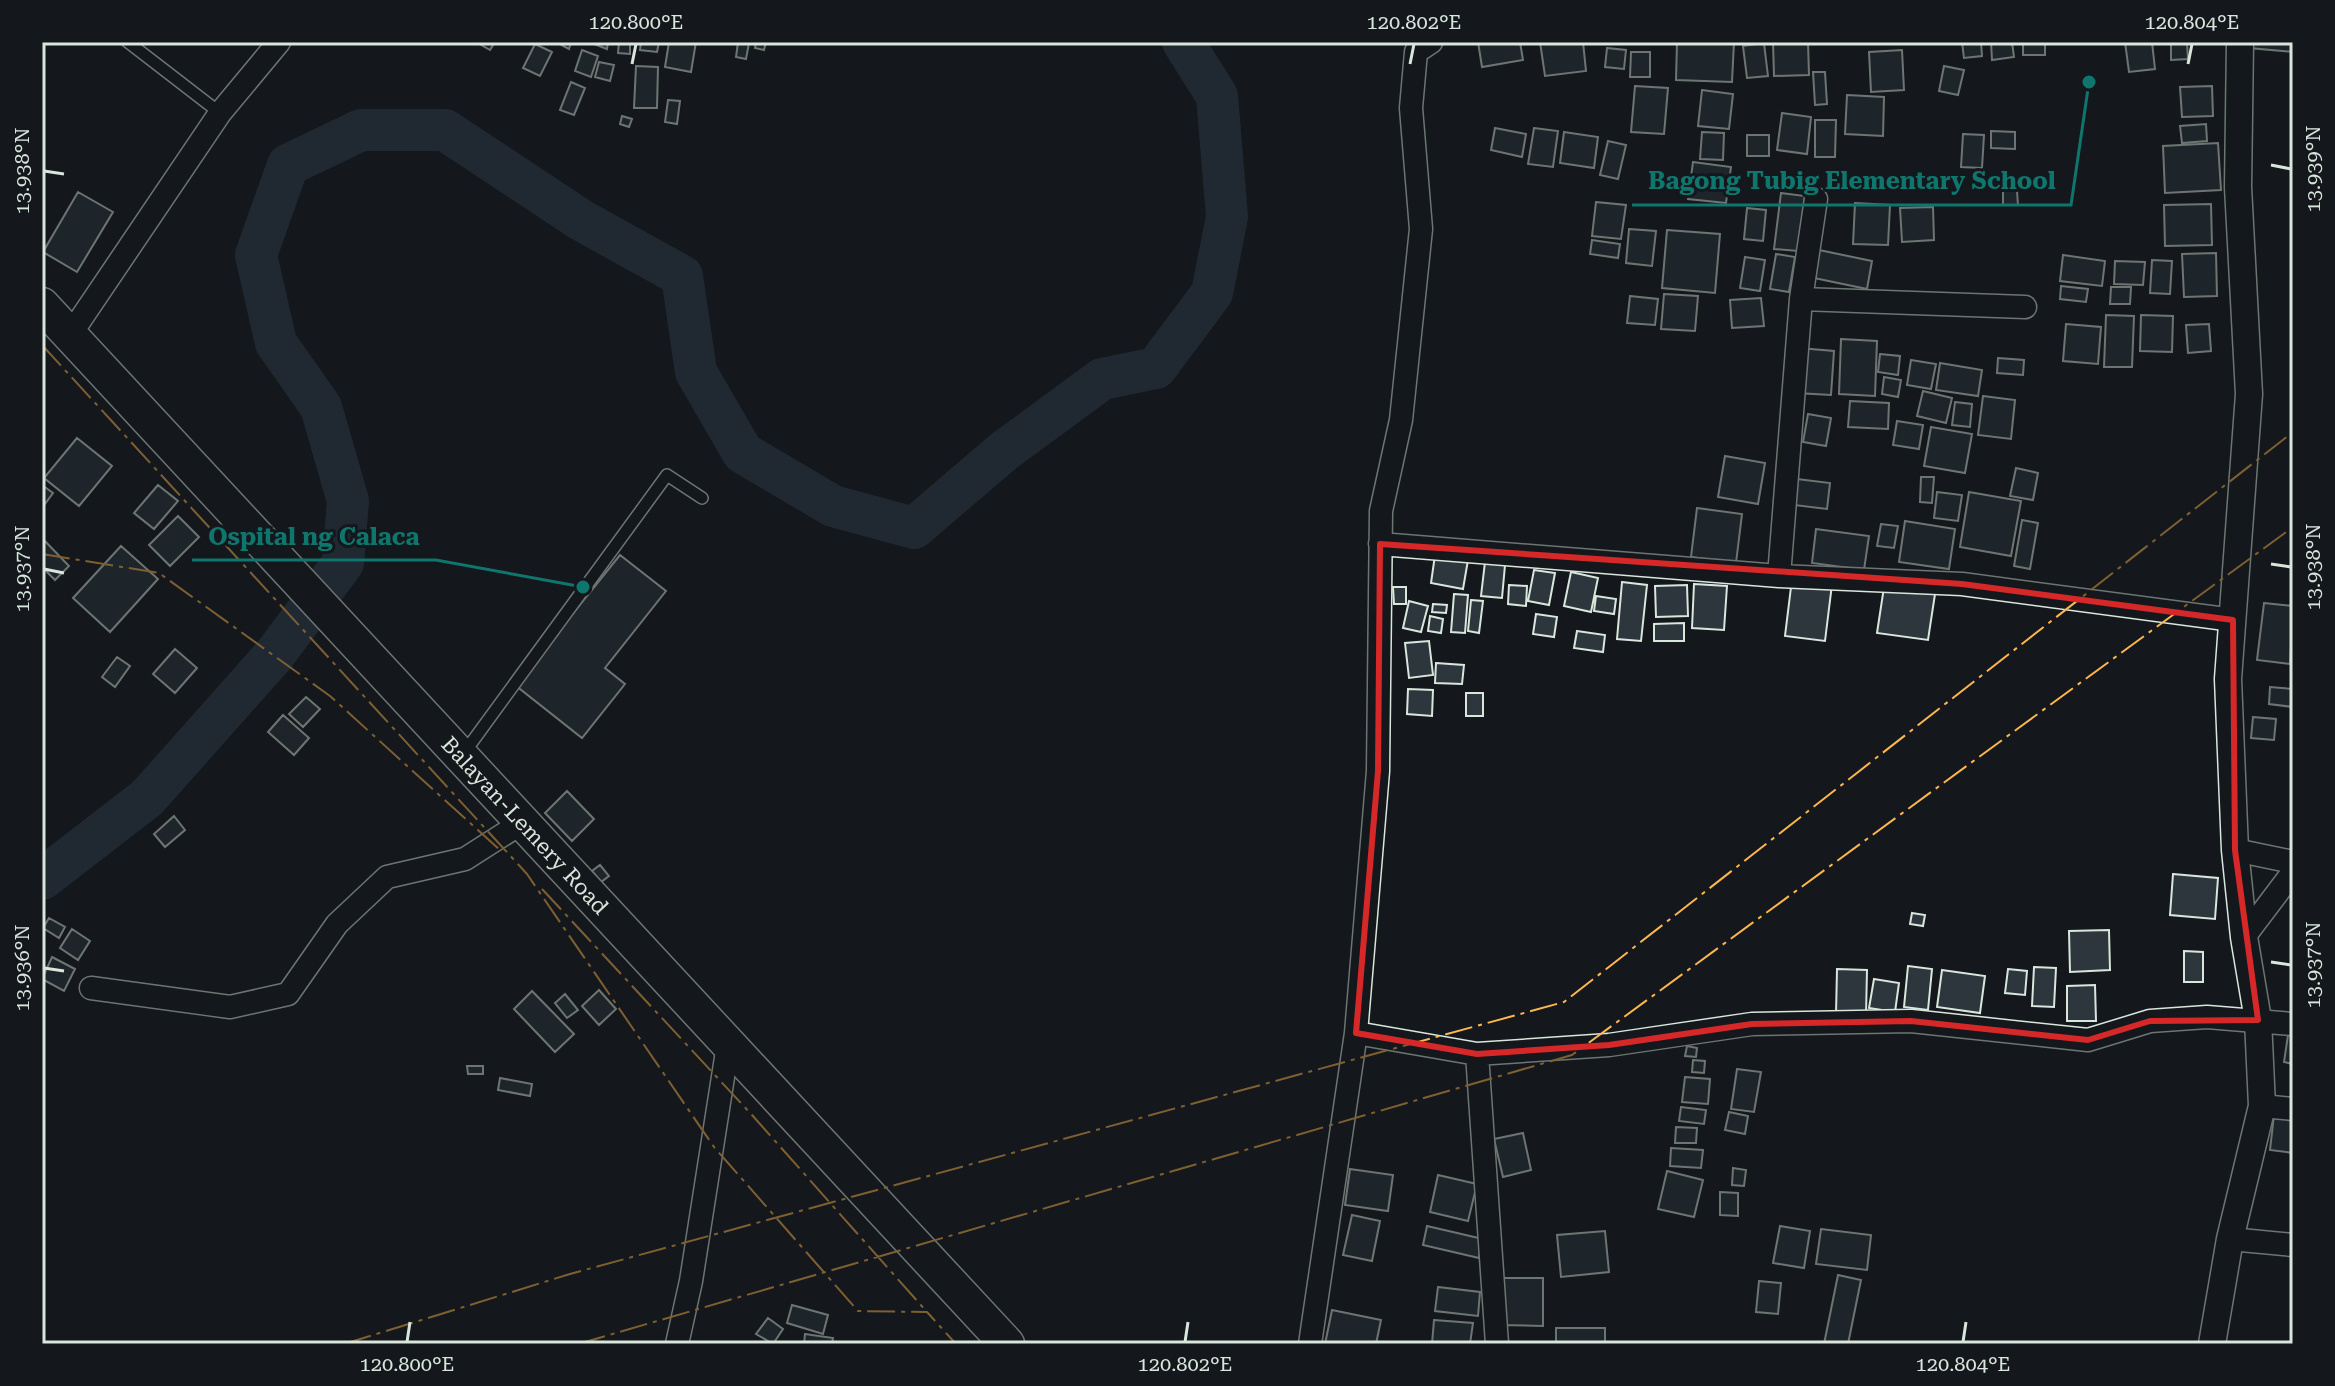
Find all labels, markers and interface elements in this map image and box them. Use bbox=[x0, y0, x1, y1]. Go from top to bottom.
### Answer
text: 120.800°E bbox=[589, 10, 683, 34]
text: 120.802°E bbox=[1367, 10, 1461, 34]
text: 120.804°E bbox=[2145, 10, 2239, 34]
text: 13.939°N bbox=[2301, 126, 2325, 212]
text: 13.938°N bbox=[10, 128, 34, 214]
callout: Bagong Tubig Elementary School bbox=[1632, 157, 2071, 205]
text: Bagong Tubig Elementary School bbox=[1648, 167, 2056, 195]
callout: Ospital ng Calaca bbox=[192, 512, 436, 560]
text: Ospital ng Calaca bbox=[208, 523, 420, 551]
text: 13.938°N bbox=[2301, 524, 2325, 610]
text: 13.937°N bbox=[10, 526, 34, 612]
street label: Balayan-Lemery Road bbox=[437, 731, 614, 919]
text: 13.937°N bbox=[2301, 922, 2325, 1008]
text: 13.936°N bbox=[10, 925, 34, 1011]
text: 120.800°E bbox=[360, 1352, 454, 1376]
text: 120.802°E bbox=[1138, 1352, 1232, 1376]
text: 120.804°E bbox=[1916, 1352, 2010, 1376]

